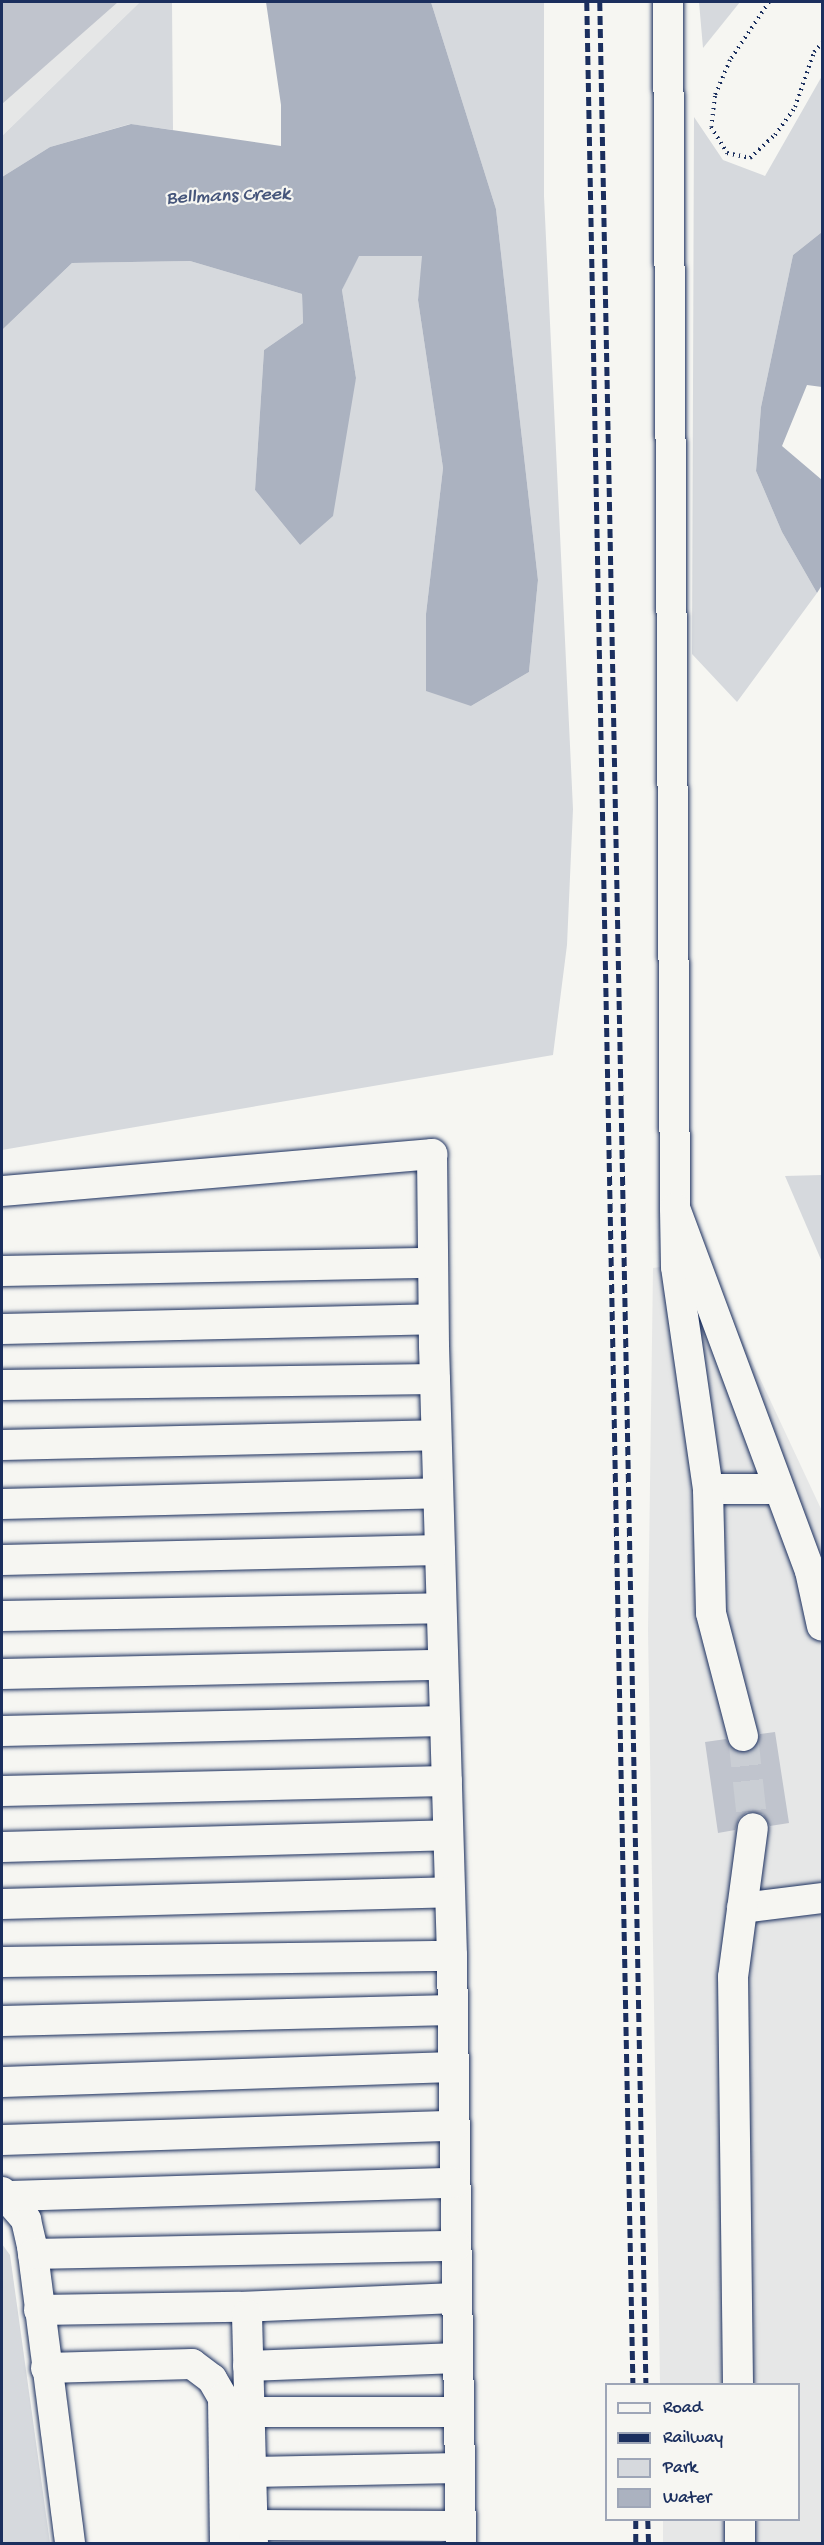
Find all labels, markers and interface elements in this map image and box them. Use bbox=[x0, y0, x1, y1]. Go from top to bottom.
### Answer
water label: Bellmans Creek bbox=[166, 183, 290, 211]
legend bbox=[605, 2383, 800, 2521]
text: Road bbox=[663, 2398, 702, 2419]
text: Railway bbox=[663, 2428, 723, 2449]
text: Park bbox=[663, 2458, 697, 2479]
text: Water bbox=[663, 2488, 711, 2509]

